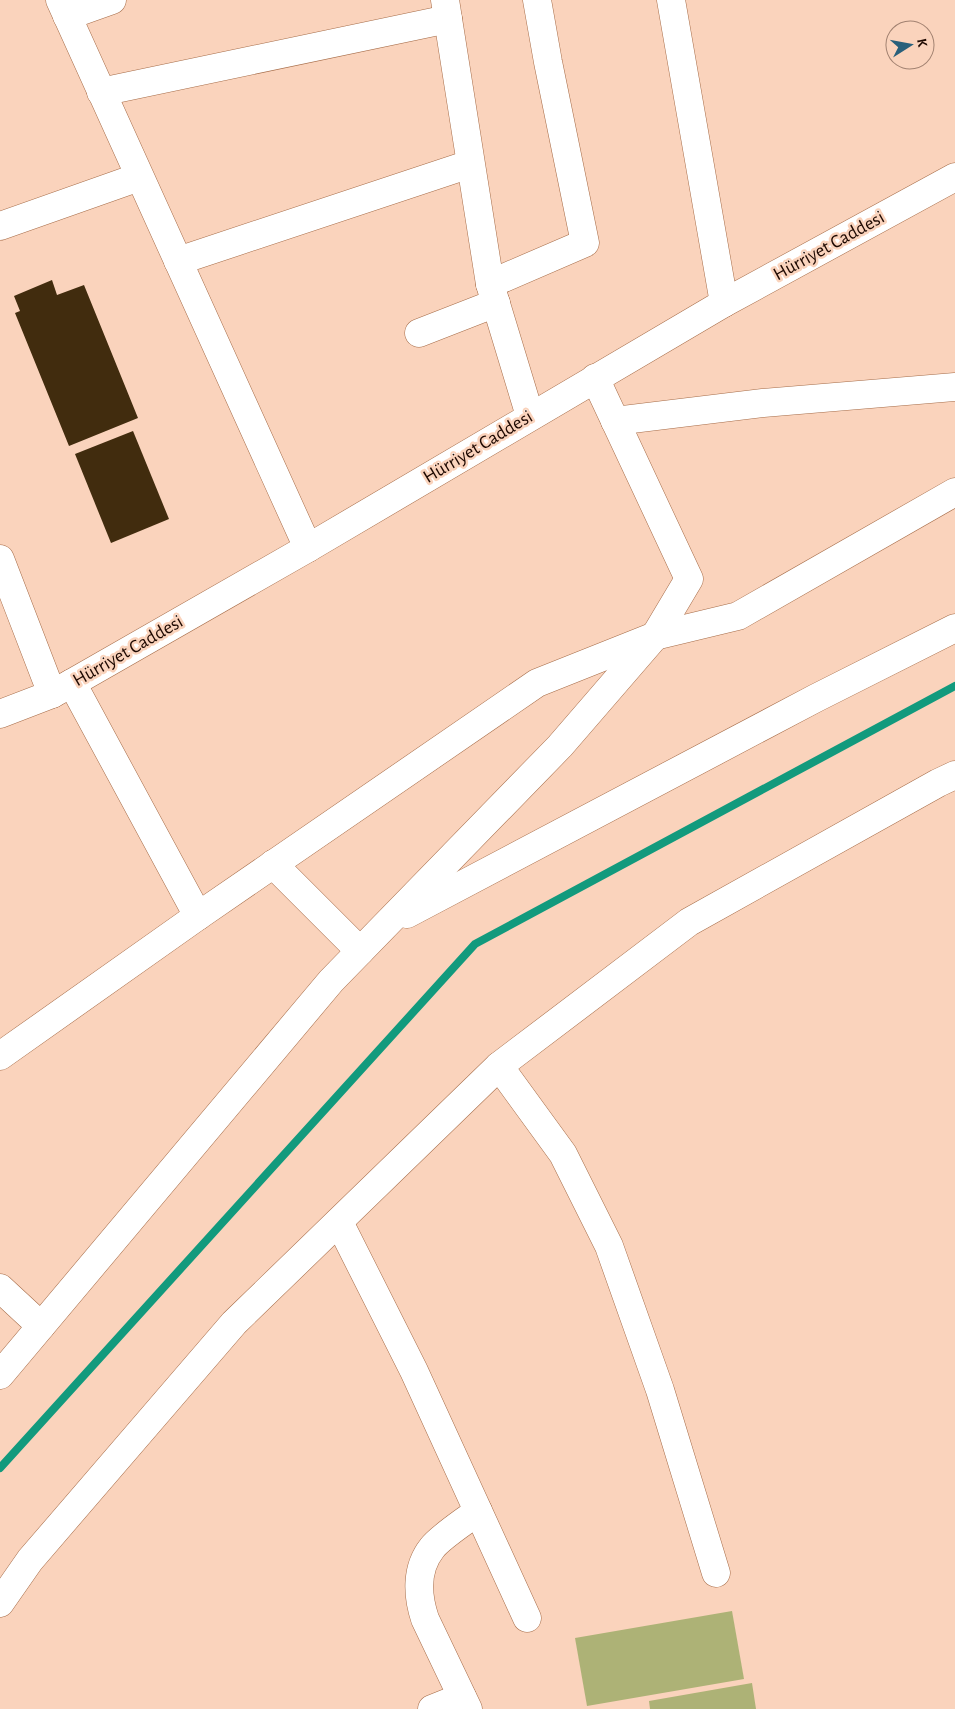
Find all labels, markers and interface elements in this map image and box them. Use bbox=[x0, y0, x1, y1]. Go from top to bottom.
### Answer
north arrow bbox=[885, 20, 935, 70]
text: K bbox=[914, 37, 930, 49]
street label: Hürriyet Caddesi bbox=[770, 208, 888, 284]
street label: Hürriyet Caddesi bbox=[420, 407, 536, 487]
street label: Hürriyet Caddesi bbox=[70, 612, 186, 690]

